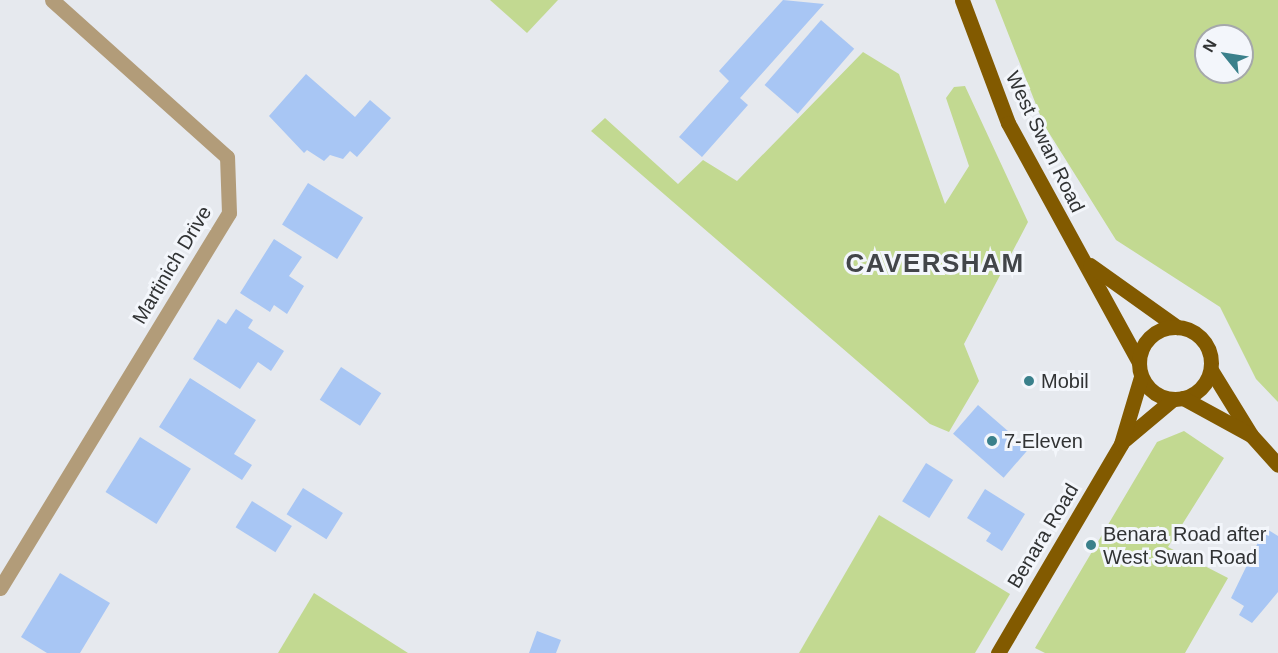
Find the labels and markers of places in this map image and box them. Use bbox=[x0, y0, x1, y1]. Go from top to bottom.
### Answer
place label: Mobil bbox=[1041, 369, 1089, 393]
marker: Mobil bbox=[1022, 374, 1036, 388]
place label: 7-Eleven bbox=[1004, 429, 1083, 453]
marker: 7-Eleven bbox=[985, 434, 999, 448]
place label: Benara Road after West Swan Road bbox=[1103, 522, 1266, 569]
marker: Benara Road after West Swan Road bbox=[1084, 538, 1098, 552]

